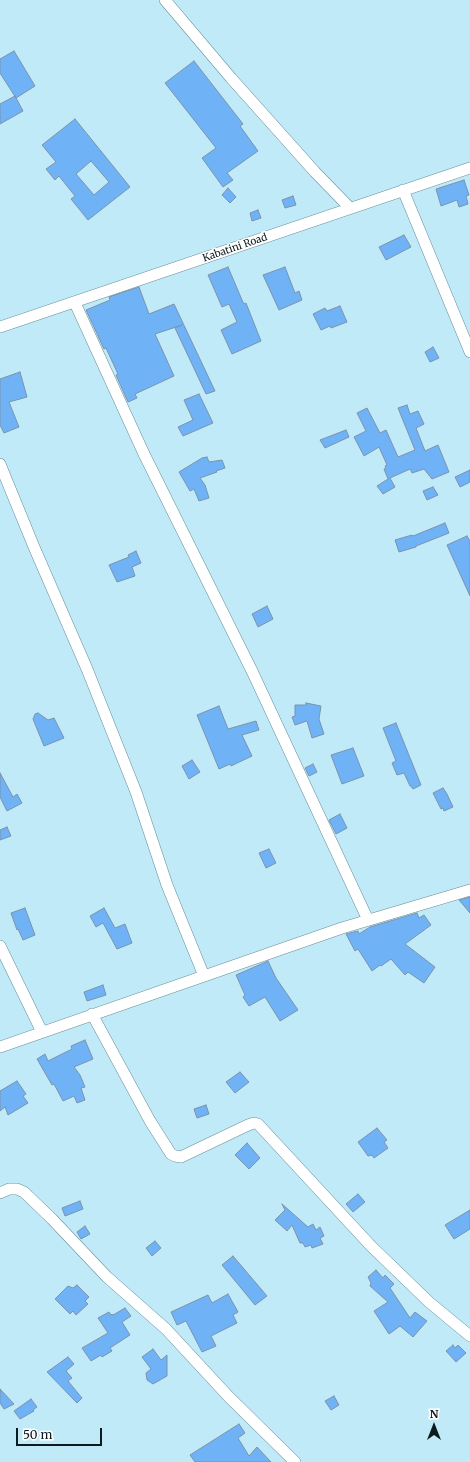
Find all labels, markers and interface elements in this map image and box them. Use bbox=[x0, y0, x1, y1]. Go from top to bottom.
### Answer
street label: Kabatini Road bbox=[201, 231, 269, 265]
north arrow bbox=[414, 1406, 454, 1446]
text: N bbox=[430, 1407, 438, 1421]
scale bar bbox=[18, 1420, 104, 1446]
text: 50 m bbox=[23, 1427, 52, 1442]

